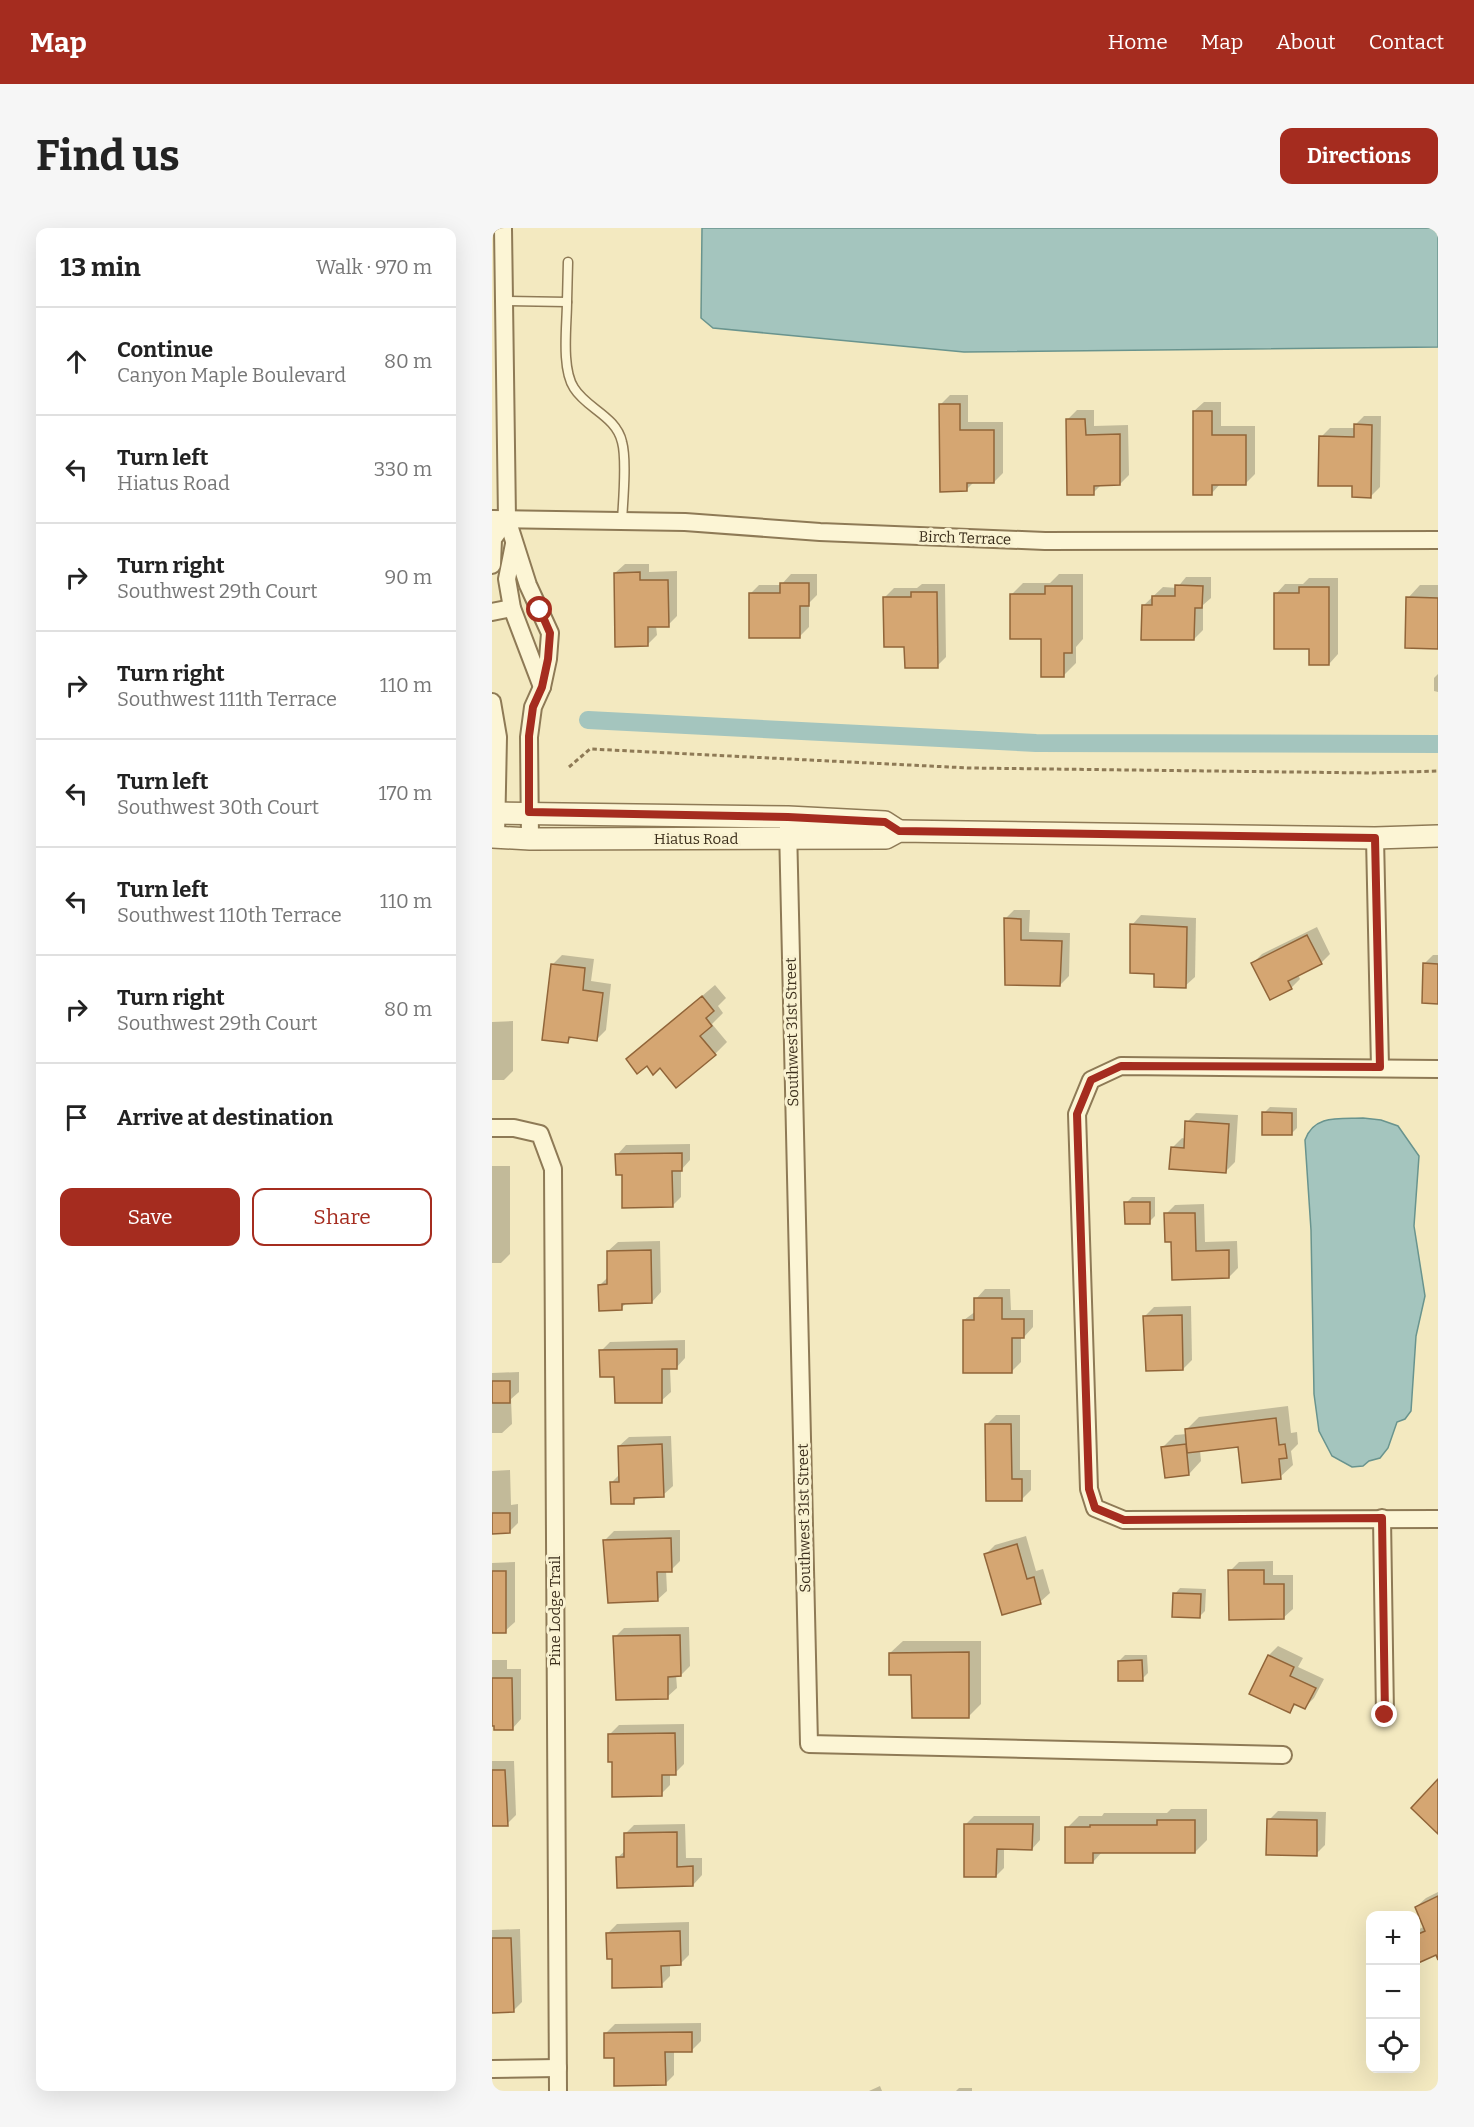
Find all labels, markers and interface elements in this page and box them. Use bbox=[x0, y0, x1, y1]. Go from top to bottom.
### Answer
text: Map bbox=[30, 26, 87, 59]
text: Home bbox=[1108, 29, 1168, 55]
text: Map bbox=[1201, 29, 1243, 55]
text: About bbox=[1276, 29, 1336, 55]
text: Contact bbox=[1369, 29, 1444, 55]
button: Directions bbox=[1280, 128, 1438, 184]
text: Find us bbox=[36, 131, 180, 181]
text: 13 min bbox=[60, 252, 141, 283]
text: Walk · 970 m bbox=[316, 255, 432, 279]
text: Continue bbox=[117, 336, 213, 363]
icon: ahead bbox=[60, 345, 93, 378]
text: 80 m bbox=[384, 349, 432, 373]
text: Canyon Maple Boulevard bbox=[117, 363, 346, 387]
text: Turn left bbox=[117, 444, 209, 471]
icon: left bbox=[60, 453, 93, 486]
text: 330 m bbox=[374, 457, 432, 481]
text: Hiatus Road bbox=[117, 471, 230, 495]
street label: Birch Terrace bbox=[918, 527, 1012, 549]
text: Turn right bbox=[117, 552, 225, 579]
icon: right bbox=[60, 561, 93, 594]
text: 90 m bbox=[384, 565, 432, 589]
text: Southwest 29th Court bbox=[117, 579, 317, 603]
route start bbox=[526, 596, 552, 622]
text: Turn right bbox=[117, 660, 225, 687]
icon: right bbox=[60, 669, 93, 702]
text: 110 m bbox=[380, 673, 432, 697]
text: Southwest 111th Terrace bbox=[117, 687, 337, 711]
text: Turn left bbox=[117, 768, 209, 795]
icon: left bbox=[60, 777, 93, 810]
text: 170 m bbox=[379, 781, 432, 805]
text: Southwest 30th Court bbox=[117, 795, 319, 819]
street label: Hiatus Road bbox=[654, 830, 738, 848]
text: Turn left bbox=[117, 876, 209, 903]
icon: left bbox=[60, 885, 93, 918]
text: 110 m bbox=[380, 889, 432, 913]
text: Southwest 110th Terrace bbox=[117, 903, 342, 927]
street label: Southwest 31st Street bbox=[782, 957, 802, 1107]
text: Turn right bbox=[117, 984, 225, 1011]
icon: right bbox=[60, 993, 93, 1026]
text: 80 m bbox=[384, 997, 432, 1021]
text: Southwest 29th Court bbox=[117, 1011, 317, 1035]
icon: arrive bbox=[60, 1101, 93, 1134]
text: Arrive at destination bbox=[117, 1104, 333, 1131]
button: Save bbox=[60, 1188, 240, 1246]
button: Share bbox=[252, 1188, 432, 1246]
street label: Southwest 31st Street bbox=[794, 1443, 814, 1593]
street label: Pine Lodge Trail bbox=[546, 1556, 564, 1666]
route end bbox=[1371, 1701, 1397, 1727]
map controls bbox=[1366, 1911, 1420, 2073]
button: + bbox=[1366, 1911, 1420, 1965]
button: − bbox=[1366, 1965, 1420, 2019]
button: locate bbox=[1366, 2019, 1420, 2073]

